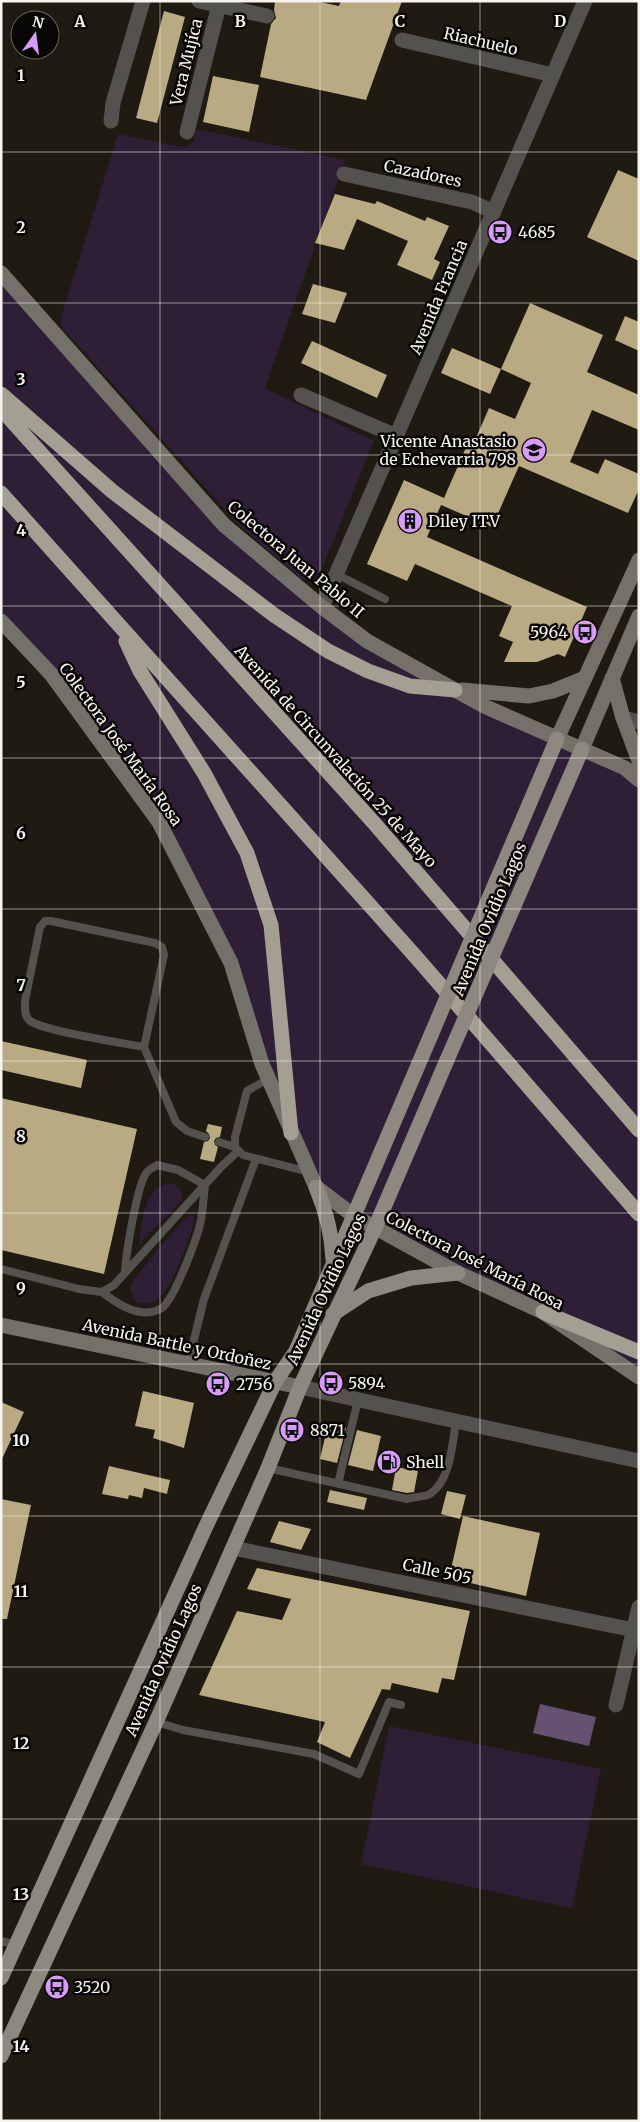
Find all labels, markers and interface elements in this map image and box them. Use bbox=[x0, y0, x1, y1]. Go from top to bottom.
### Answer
north arrow bbox=[10, 10, 60, 60]
text: A bbox=[73, 11, 86, 31]
text: B bbox=[234, 11, 246, 31]
text: C bbox=[395, 11, 405, 31]
text: D bbox=[554, 11, 566, 31]
text: N bbox=[31, 12, 46, 32]
street label: Vera Mujíca bbox=[165, 16, 207, 109]
street label: Riachuelo bbox=[442, 23, 520, 59]
text: 1 bbox=[17, 65, 25, 85]
street label: Cazadores bbox=[382, 155, 464, 191]
text: 2 bbox=[16, 217, 26, 237]
bus stop icon: 4685 bbox=[487, 219, 513, 245]
place label: 4685 bbox=[518, 222, 556, 242]
street label: Avenida Francia bbox=[404, 236, 471, 358]
text: 3 bbox=[16, 369, 26, 389]
place label: Vicente Anastasio de Echevarria 798 bbox=[379, 431, 516, 469]
school or university icon: Vicente Anastasio de Echevarria 798 bbox=[521, 437, 547, 463]
street label: Colectora Juan Pablo II bbox=[224, 496, 368, 622]
building icon: Diley ITV bbox=[397, 508, 423, 534]
place label: Diley ITV bbox=[428, 511, 500, 531]
text: 4 bbox=[16, 520, 26, 540]
bus stop icon: 5964 bbox=[572, 619, 598, 645]
place label: 5964 bbox=[530, 622, 568, 642]
street label: Avenida de Circunvalación 25 de Mayo bbox=[230, 640, 441, 871]
street label: Colectora José María Rosa bbox=[55, 659, 187, 830]
text: 5 bbox=[16, 672, 26, 692]
text: 6 bbox=[16, 823, 26, 843]
street label: Avenida Ovidio Lagos bbox=[447, 839, 531, 1000]
text: 7 bbox=[16, 975, 26, 995]
text: 8 bbox=[16, 1126, 26, 1146]
street label: Colectora José María Rosa bbox=[383, 1206, 568, 1314]
street label: Avenida Ovidio Lagos bbox=[282, 1210, 370, 1369]
text: 9 bbox=[16, 1278, 26, 1298]
street label: Avenida Battle y Ordoñez bbox=[80, 1314, 274, 1374]
bus stop icon: 5894 bbox=[318, 1370, 344, 1396]
bus stop icon: 2756 bbox=[205, 1371, 231, 1397]
place label: 5894 bbox=[348, 1373, 386, 1393]
place label: 2756 bbox=[236, 1374, 273, 1394]
bus stop icon: 8871 bbox=[279, 1417, 305, 1443]
place label: 8871 bbox=[310, 1420, 345, 1440]
text: 10 bbox=[12, 1430, 30, 1450]
fuel station icon: Shell bbox=[376, 1449, 402, 1475]
place label: Shell bbox=[406, 1452, 444, 1472]
street label: Calle 505 bbox=[401, 1554, 473, 1588]
street label: Avenida Ovidio Lagos bbox=[120, 1580, 206, 1740]
text: 11 bbox=[14, 1581, 29, 1601]
text: 12 bbox=[13, 1733, 29, 1753]
text: 13 bbox=[13, 1884, 29, 1904]
bus stop icon: 3520 bbox=[44, 1974, 70, 2000]
place label: 3520 bbox=[74, 1977, 110, 1997]
text: 14 bbox=[13, 2036, 29, 2056]

